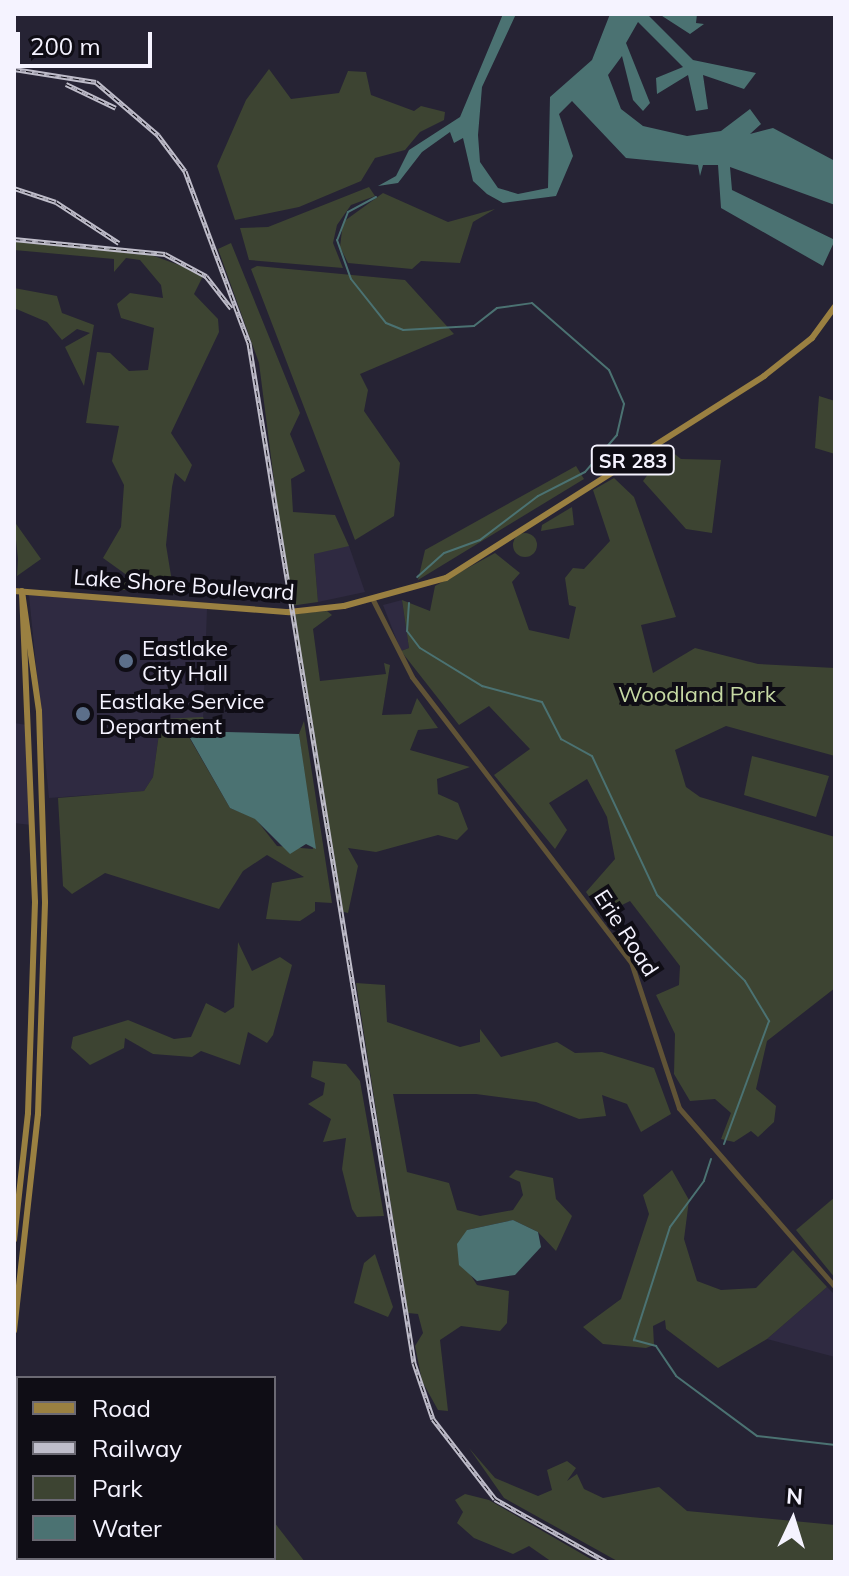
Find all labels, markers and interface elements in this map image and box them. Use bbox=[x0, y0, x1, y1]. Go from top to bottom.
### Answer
scale bar bbox=[20, 16, 156, 66]
text: 200 m bbox=[30, 31, 101, 61]
road number: SR 283 bbox=[589, 444, 677, 476]
street label: Lake Shore Boulevard bbox=[73, 564, 295, 606]
place label: Eastlake City Hall bbox=[142, 635, 228, 686]
marker: Eastlake City Hall bbox=[117, 652, 135, 670]
park label: Woodland Park bbox=[618, 682, 776, 708]
place label: Eastlake Service Department bbox=[99, 688, 265, 740]
marker: Eastlake Service Department bbox=[74, 705, 92, 723]
street label: Erie Road bbox=[588, 885, 664, 981]
legend bbox=[16, 1376, 276, 1560]
text: Road bbox=[92, 1393, 151, 1423]
text: Railway bbox=[92, 1433, 182, 1463]
text: Park bbox=[92, 1473, 143, 1503]
north arrow bbox=[753, 1480, 833, 1560]
text: N bbox=[785, 1482, 804, 1511]
text: Water bbox=[92, 1513, 162, 1543]

